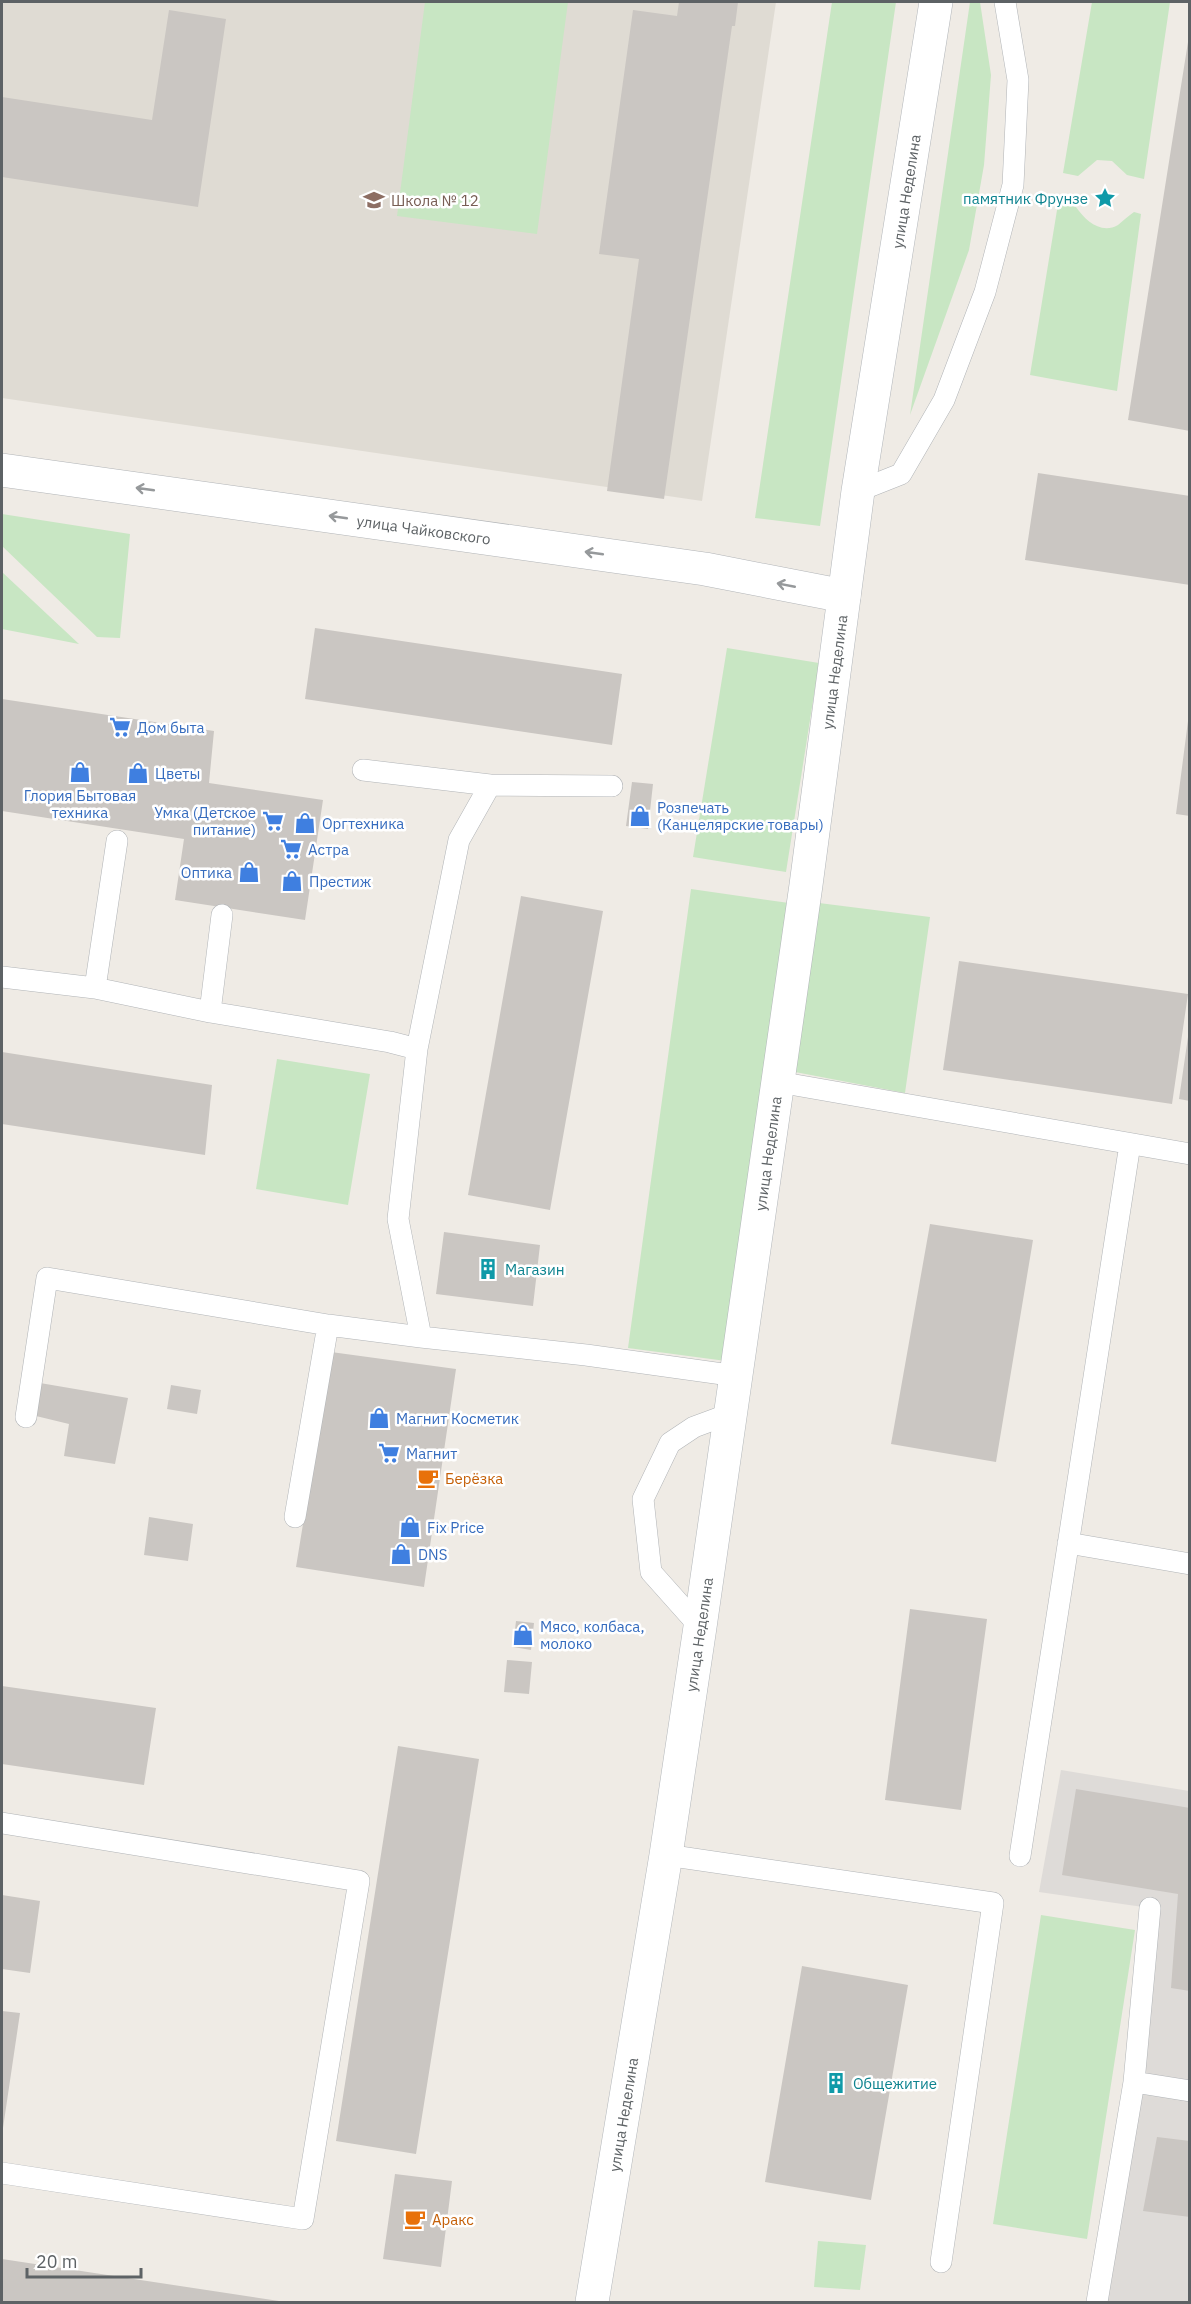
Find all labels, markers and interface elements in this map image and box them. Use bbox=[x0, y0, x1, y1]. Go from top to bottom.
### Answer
street label: улица Неделина bbox=[887, 133, 924, 250]
place icon: памятник Фрунзе bbox=[1093, 186, 1117, 210]
school or university icon: Школа № 12 bbox=[362, 188, 386, 212]
place label: памятник Фрунзе bbox=[963, 189, 1088, 208]
place label: Школа № 12 bbox=[391, 191, 479, 210]
one-way arrow bbox=[136, 483, 156, 494]
one-way arrow bbox=[329, 511, 349, 522]
street label: улица Чайковского bbox=[356, 511, 492, 548]
one-way arrow bbox=[584, 548, 604, 559]
one-way arrow bbox=[777, 579, 797, 590]
street label: улица Неделина bbox=[817, 614, 851, 730]
supermarket icon: Дом быта bbox=[108, 715, 132, 739]
place label: Дом быта bbox=[137, 718, 204, 737]
shop icon: Глория Бытовая техника bbox=[68, 760, 92, 784]
shop icon: Цветы bbox=[126, 761, 150, 785]
place label: Цветы bbox=[155, 764, 200, 783]
place label: Глория Бытовая техника bbox=[24, 786, 136, 822]
place label: Розпечать (Канцелярские товары) bbox=[657, 798, 824, 834]
place label: Умка (Детское питание) bbox=[154, 803, 256, 839]
shop icon: Розпечать (Канцелярские товары) bbox=[628, 804, 652, 828]
supermarket icon: Умка (Детское питание) bbox=[261, 809, 285, 833]
shop icon: Оргтехника bbox=[293, 811, 317, 835]
place label: Оргтехника bbox=[322, 814, 404, 833]
supermarket icon: Астра bbox=[279, 837, 303, 861]
place label: Астра bbox=[308, 840, 349, 859]
shop icon: Оптика bbox=[237, 860, 261, 884]
place label: Оптика bbox=[181, 863, 232, 882]
shop icon: Престиж bbox=[280, 869, 304, 893]
place label: Престиж bbox=[309, 872, 371, 891]
street label: улица Неделина bbox=[750, 1095, 785, 1212]
building icon: Магазин bbox=[476, 1257, 500, 1281]
place label: Магазин bbox=[505, 1260, 565, 1279]
shop icon: Магнит Косметик bbox=[367, 1406, 391, 1430]
place label: Магнит Косметик bbox=[396, 1409, 519, 1428]
supermarket icon: Магнит bbox=[377, 1441, 401, 1465]
place label: Магнит bbox=[406, 1444, 457, 1463]
cafe icon: Берёзка bbox=[416, 1466, 440, 1490]
place label: Берёзка bbox=[445, 1469, 503, 1488]
shop icon: Fix Price bbox=[398, 1515, 422, 1539]
place label: Fix Price bbox=[427, 1518, 484, 1537]
shop icon: DNS bbox=[389, 1542, 413, 1566]
place label: DNS bbox=[418, 1545, 447, 1564]
street label: улица Неделина bbox=[681, 1576, 716, 1693]
place label: Мясо, колбаса, молоко bbox=[540, 1617, 644, 1653]
shop icon: Мясо, колбаса, молоко bbox=[511, 1623, 535, 1647]
street label: улица Неделина bbox=[604, 2056, 642, 2173]
building icon: Общежитие bbox=[824, 2071, 848, 2095]
place label: Общежитие bbox=[853, 2074, 937, 2093]
cafe icon: Аракс bbox=[403, 2207, 427, 2231]
place label: Аракс bbox=[432, 2210, 474, 2229]
scale bar bbox=[27, 2241, 141, 2279]
text: 20 m bbox=[36, 2250, 78, 2273]

